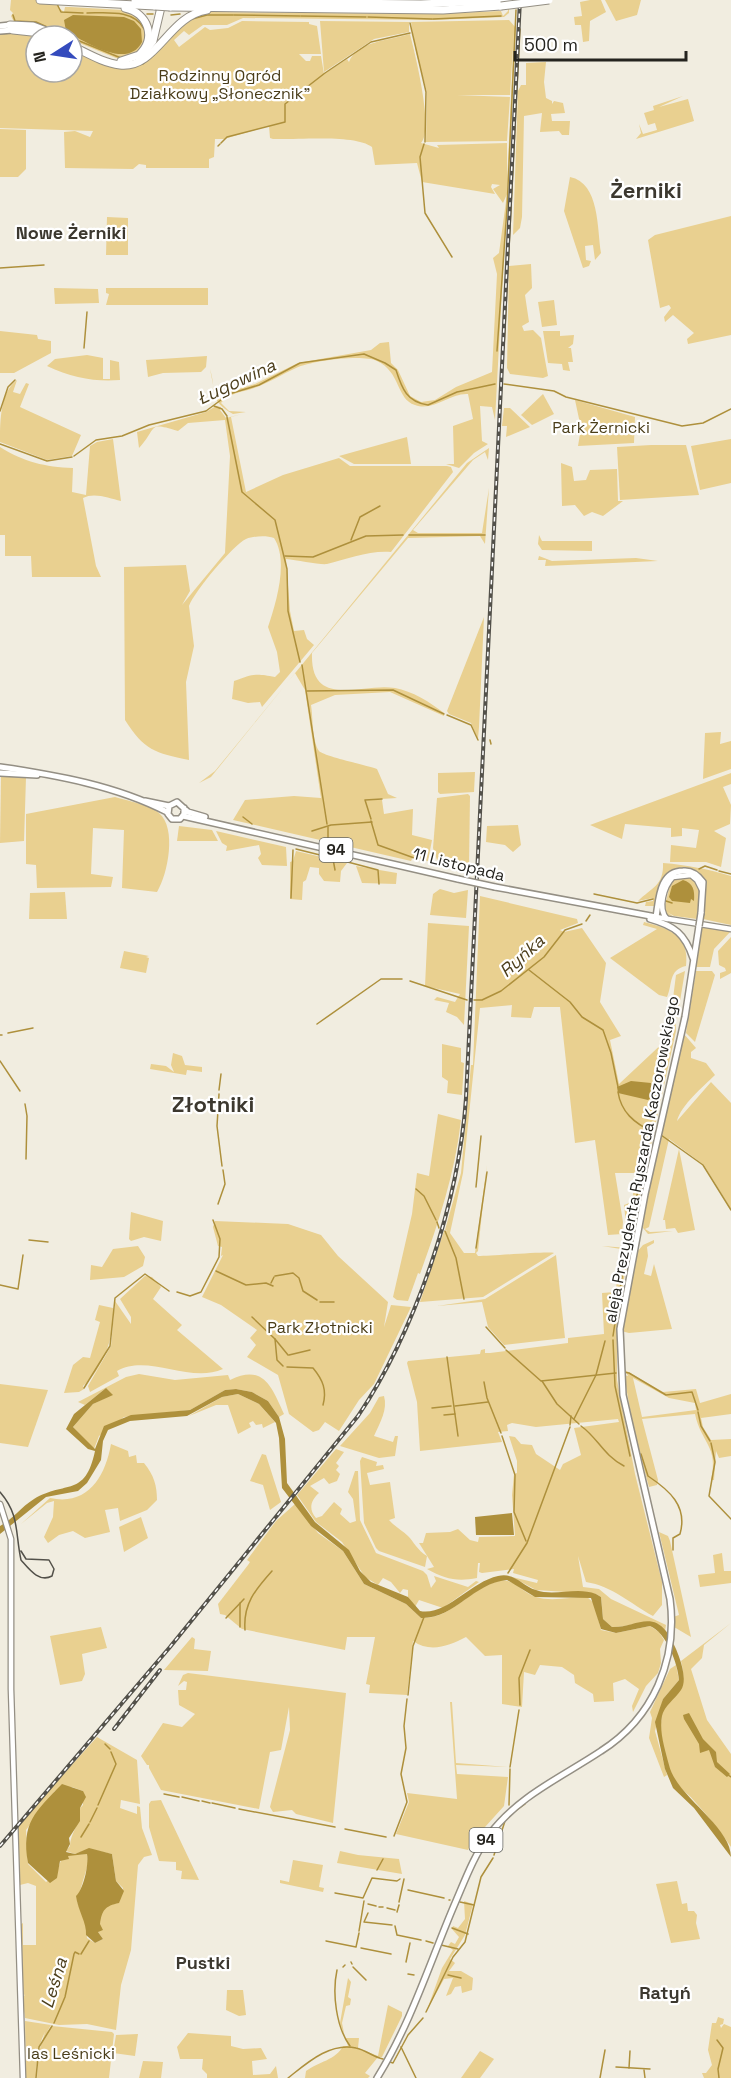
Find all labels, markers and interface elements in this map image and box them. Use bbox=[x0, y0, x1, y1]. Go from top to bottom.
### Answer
north arrow bbox=[24, 24, 84, 84]
scale bar bbox=[515, 24, 686, 62]
text: 500 m bbox=[524, 33, 578, 56]
text: N bbox=[28, 50, 51, 64]
park label: Rodzinny Ogród Działkowy „Słonecznik” bbox=[130, 65, 310, 104]
district label: Żerniki bbox=[610, 176, 682, 204]
district label: Nowe Żerniki bbox=[16, 221, 126, 244]
water label: Ługowina bbox=[193, 353, 280, 410]
park label: Park Żernicki bbox=[552, 417, 650, 438]
road number: 94 bbox=[320, 838, 352, 862]
street label: 11 Listopada bbox=[411, 843, 507, 886]
water label: Ryńka bbox=[494, 929, 550, 982]
street label: aleja Prezydenta Ryszarda Kaczorowskiego bbox=[599, 994, 684, 1324]
district label: Złotniki bbox=[172, 1090, 254, 1118]
park label: Park Złotnicki bbox=[267, 1317, 373, 1338]
road number: 94 bbox=[470, 1828, 502, 1852]
district label: Pustki bbox=[176, 1951, 230, 1974]
water label: Leśna bbox=[35, 1954, 72, 2011]
district label: Ratyń bbox=[639, 1981, 691, 2004]
park label: las Leśnicki bbox=[27, 2043, 115, 2064]

